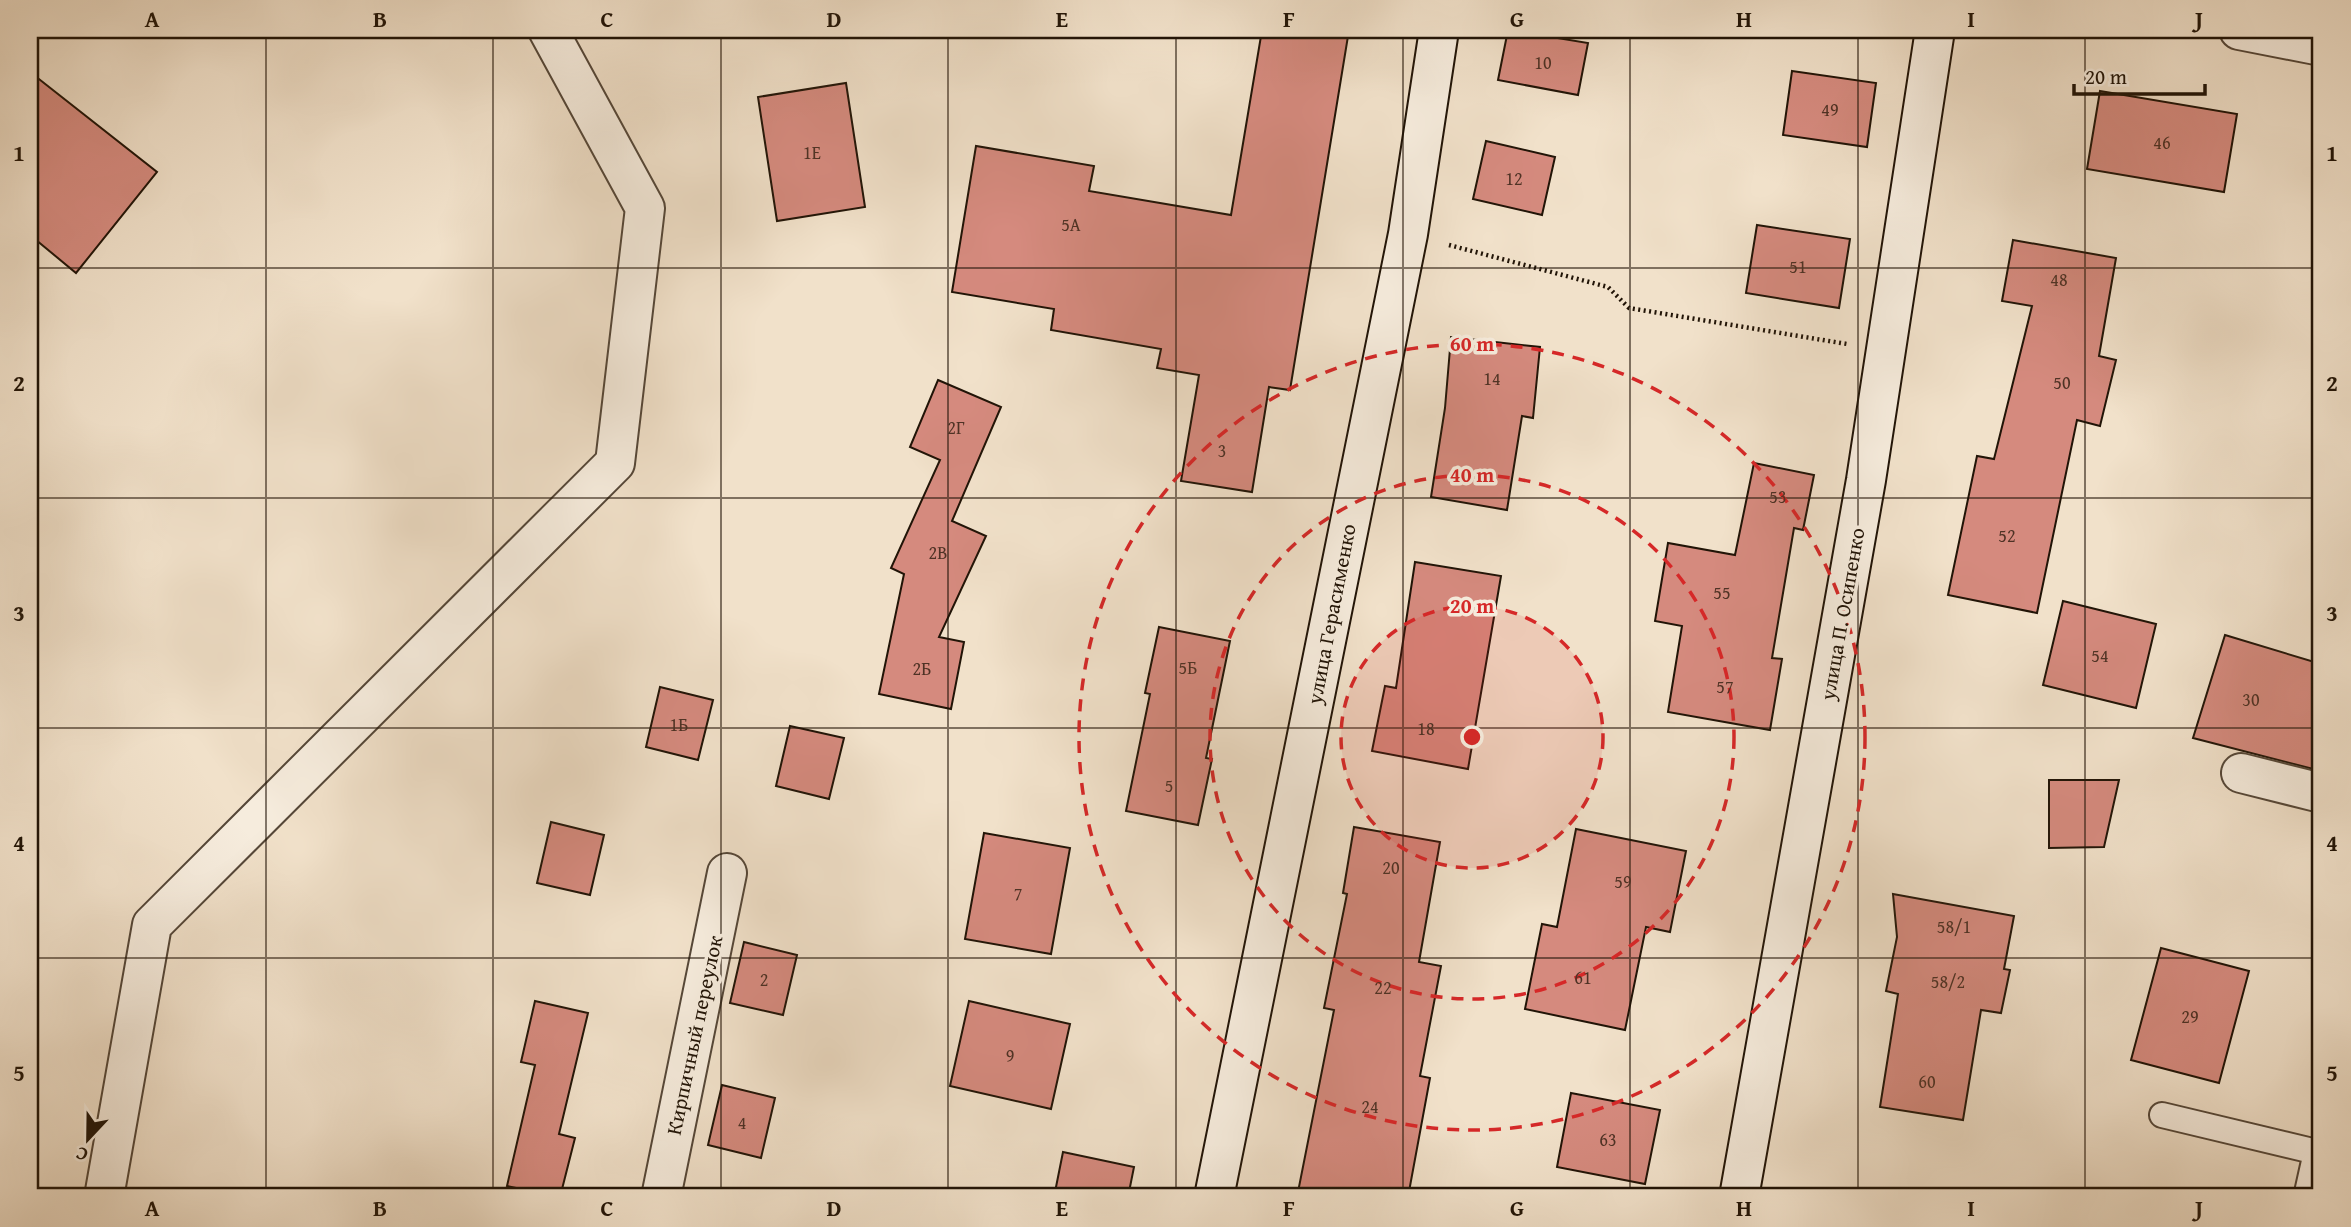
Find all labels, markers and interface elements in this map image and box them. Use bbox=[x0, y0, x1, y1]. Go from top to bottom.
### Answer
text: A bbox=[145, 2, 160, 35]
text: B bbox=[373, 2, 387, 35]
text: C bbox=[600, 2, 614, 35]
text: D bbox=[827, 2, 842, 35]
text: E bbox=[1056, 2, 1068, 35]
text: F bbox=[1283, 2, 1295, 35]
text: G bbox=[1510, 2, 1524, 35]
text: H bbox=[1736, 2, 1752, 35]
text: I bbox=[1967, 2, 1975, 35]
text: J bbox=[2191, 2, 2203, 35]
house number: 10 bbox=[1534, 49, 1552, 76]
scale bar bbox=[2074, 52, 2206, 96]
text: 20 m bbox=[2085, 61, 2127, 92]
house number: 49 bbox=[1821, 96, 1839, 123]
house number: 46 bbox=[2153, 129, 2171, 156]
text: 1 bbox=[13, 136, 25, 169]
text: 1 bbox=[2326, 136, 2338, 169]
house number: 1Е bbox=[803, 139, 821, 166]
house number: 12 bbox=[1505, 165, 1523, 192]
house number: 5А bbox=[1061, 211, 1081, 238]
house number: 51 bbox=[1789, 253, 1807, 280]
house number: 48 bbox=[2050, 266, 2068, 293]
text: 60 m bbox=[1450, 328, 1494, 359]
house number: 14 bbox=[1483, 365, 1501, 392]
text: 2 bbox=[13, 366, 25, 399]
text: 2 bbox=[2326, 366, 2338, 399]
house number: 50 bbox=[2053, 369, 2071, 396]
house number: 2Г bbox=[947, 414, 965, 441]
house number: 3 bbox=[1218, 437, 1226, 464]
text: 40 m bbox=[1450, 459, 1494, 490]
house number: 53 bbox=[1769, 483, 1787, 510]
street label: улица Герасименко bbox=[1298, 521, 1364, 708]
house number: 52 bbox=[1998, 522, 2016, 549]
street label: улица П. Осипенко bbox=[1811, 525, 1872, 704]
house number: 2В bbox=[929, 539, 947, 566]
house number: 55 bbox=[1713, 579, 1731, 606]
text: 20 m bbox=[1450, 590, 1494, 621]
text: 3 bbox=[13, 596, 25, 629]
text: 3 bbox=[2326, 596, 2338, 629]
house number: 54 bbox=[2091, 642, 2109, 669]
house number: 5Б bbox=[1179, 654, 1197, 681]
house number: 2Б bbox=[913, 655, 931, 682]
house number: 57 bbox=[1716, 673, 1734, 700]
house number: 30 bbox=[2242, 686, 2260, 713]
house number: 1Б bbox=[670, 711, 688, 738]
house number: 18 bbox=[1417, 715, 1435, 742]
centre of rings bbox=[1460, 725, 1484, 749]
house number: 5 bbox=[1165, 772, 1173, 799]
text: 4 bbox=[13, 826, 25, 859]
text: 4 bbox=[2326, 826, 2338, 859]
house number: 20 bbox=[1382, 854, 1400, 881]
house number: 59 bbox=[1614, 868, 1632, 895]
house number: 7 bbox=[1014, 880, 1022, 907]
house number: 58/1 bbox=[1937, 913, 1971, 940]
street label: Кирпичный переулок bbox=[658, 932, 730, 1138]
house number: 61 bbox=[1574, 964, 1592, 991]
house number: 2 bbox=[760, 966, 768, 993]
house number: 58/2 bbox=[1931, 968, 1965, 995]
house number: 22 bbox=[1374, 974, 1392, 1001]
house number: 29 bbox=[2181, 1003, 2199, 1030]
house number: 9 bbox=[1006, 1042, 1014, 1069]
text: 5 bbox=[13, 1056, 25, 1089]
text: 5 bbox=[2326, 1056, 2338, 1089]
house number: 60 bbox=[1918, 1068, 1936, 1095]
house number: 24 bbox=[1361, 1093, 1379, 1120]
north arrow bbox=[52, 1104, 122, 1174]
house number: 4 bbox=[738, 1109, 746, 1136]
house number: 63 bbox=[1599, 1126, 1617, 1153]
text: С bbox=[71, 1140, 92, 1170]
text: A bbox=[145, 1191, 160, 1224]
text: B bbox=[373, 1191, 387, 1224]
text: C bbox=[600, 1191, 614, 1224]
text: D bbox=[827, 1191, 842, 1224]
text: E bbox=[1056, 1191, 1068, 1224]
text: F bbox=[1283, 1191, 1295, 1224]
text: G bbox=[1510, 1191, 1524, 1224]
text: H bbox=[1736, 1191, 1752, 1224]
text: I bbox=[1967, 1191, 1975, 1224]
text: J bbox=[2191, 1191, 2203, 1224]

